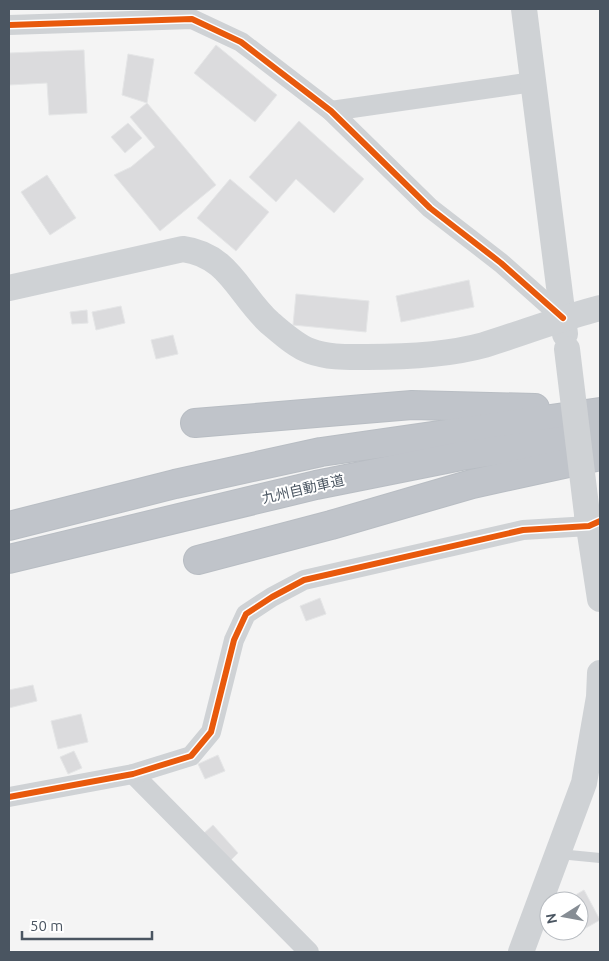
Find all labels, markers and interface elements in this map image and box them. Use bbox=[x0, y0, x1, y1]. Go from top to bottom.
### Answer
street label: 九州自動車道 bbox=[260, 472, 346, 506]
north arrow bbox=[539, 891, 589, 941]
scale bar bbox=[22, 908, 152, 940]
text: N bbox=[542, 912, 560, 925]
text: 50 m bbox=[30, 917, 63, 934]

